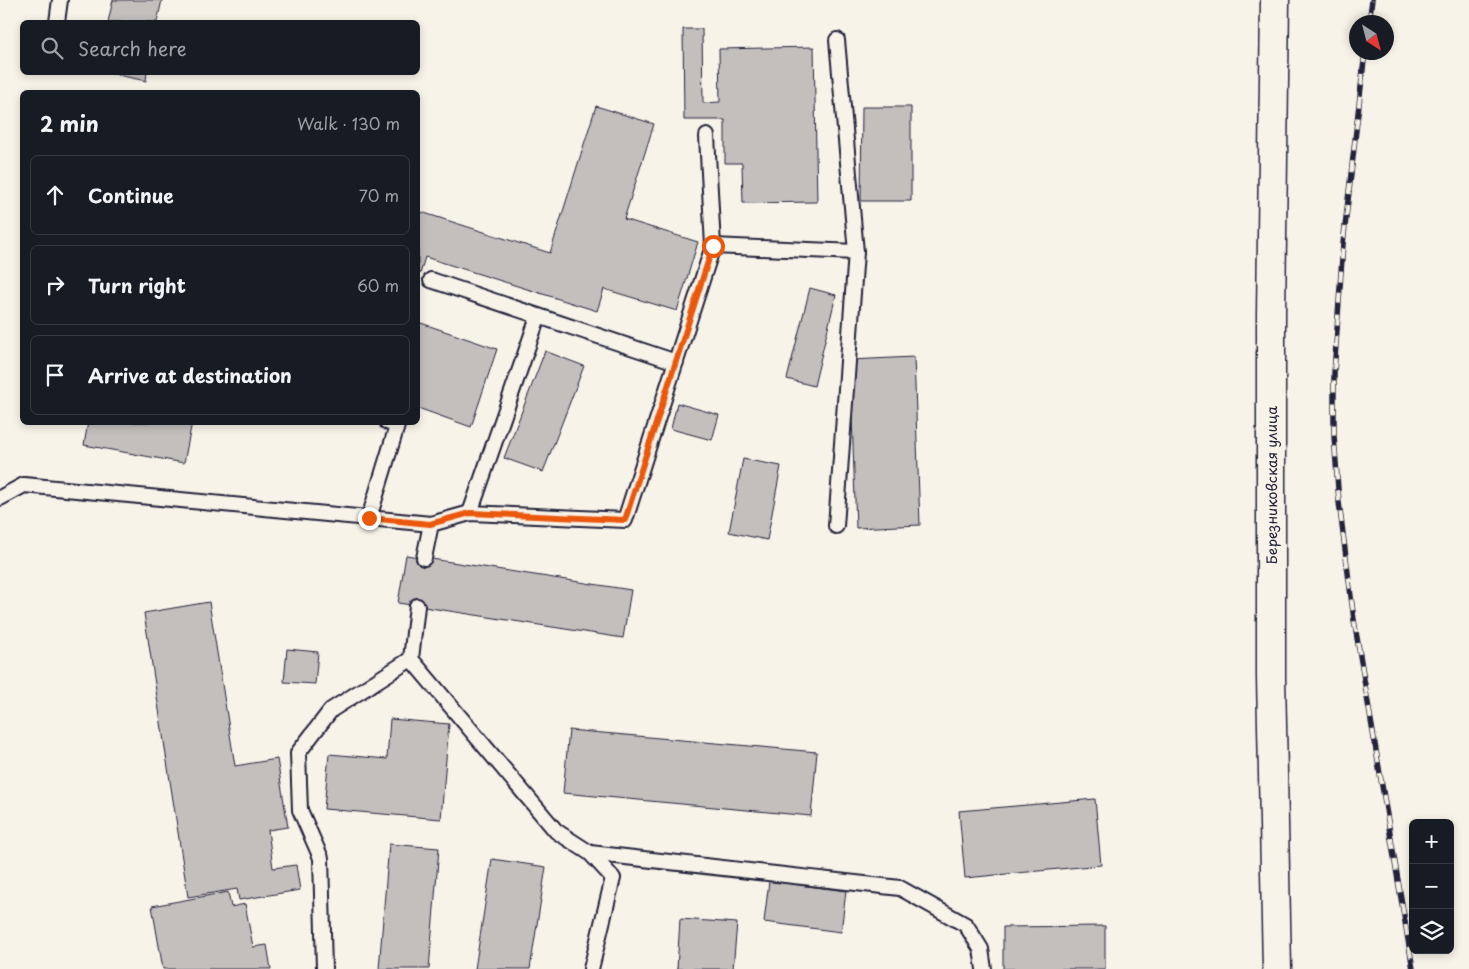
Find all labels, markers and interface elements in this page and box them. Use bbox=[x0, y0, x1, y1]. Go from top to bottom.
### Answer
north arrow bbox=[1349, 15, 1394, 60]
search box bbox=[20, 20, 420, 75]
icon: search bbox=[38, 34, 66, 62]
text: Search here bbox=[78, 34, 187, 62]
text: 2 min bbox=[40, 107, 99, 139]
text: Walk · 130 m bbox=[297, 111, 400, 135]
icon: ahead bbox=[41, 181, 69, 209]
text: Continue bbox=[88, 181, 174, 209]
text: 70 m bbox=[359, 183, 399, 207]
route start bbox=[702, 235, 725, 258]
icon: right bbox=[41, 271, 69, 299]
text: Turn right bbox=[88, 271, 186, 299]
text: 60 m bbox=[357, 273, 399, 297]
icon: arrive bbox=[41, 361, 69, 389]
text: Arrive at destination bbox=[88, 361, 292, 389]
street label: Березниковская улица bbox=[1261, 406, 1282, 564]
route end bbox=[358, 507, 381, 530]
map controls bbox=[1409, 819, 1454, 954]
button: + bbox=[1409, 819, 1454, 864]
button: − bbox=[1409, 864, 1454, 909]
button: layers bbox=[1409, 909, 1454, 954]

